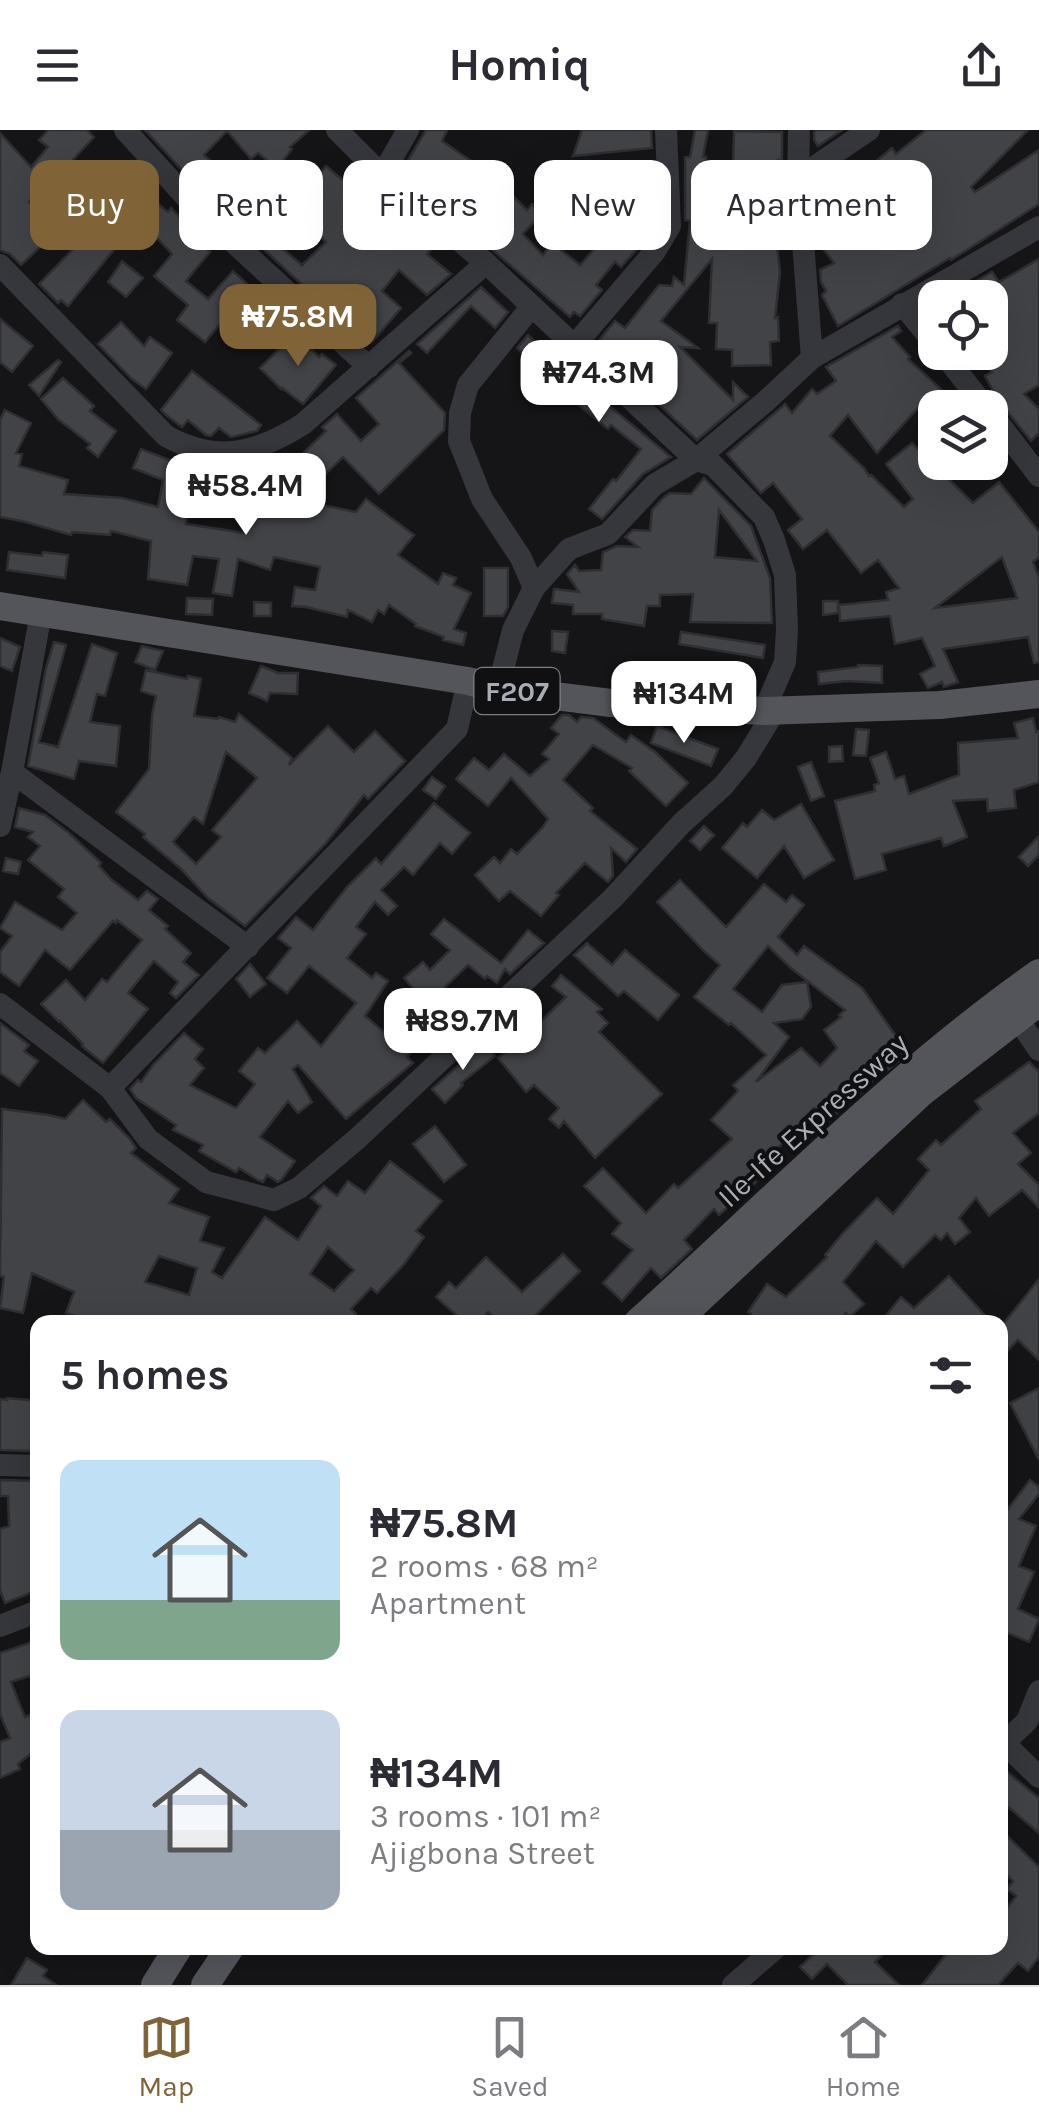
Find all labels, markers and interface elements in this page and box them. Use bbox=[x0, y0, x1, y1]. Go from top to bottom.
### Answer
icon: menu bbox=[30, 38, 85, 93]
icon: share bbox=[954, 38, 1009, 93]
text: Homiq bbox=[448, 39, 591, 91]
chip: Buy bbox=[30, 160, 159, 250]
chip: Rent bbox=[179, 160, 323, 250]
chip: Filters bbox=[343, 160, 514, 250]
chip: New bbox=[534, 160, 671, 250]
chip: Apartment bbox=[691, 160, 932, 250]
map controls bbox=[918, 280, 1008, 480]
button: locate bbox=[918, 280, 1008, 370]
pin: ₦75.8M bbox=[217, 284, 379, 369]
text: ₦75.8M bbox=[241, 298, 355, 335]
pin: ₦74.3M bbox=[518, 340, 680, 425]
text: ₦74.3M bbox=[543, 354, 655, 391]
button: layers bbox=[918, 390, 1008, 480]
pin: ₦58.4M bbox=[165, 453, 327, 538]
text: ₦58.4M bbox=[188, 467, 304, 504]
pin: ₦134M bbox=[614, 661, 754, 746]
road number: F207 bbox=[474, 668, 560, 714]
text: ₦134M bbox=[633, 675, 735, 712]
pin: ₦89.7M bbox=[382, 988, 544, 1073]
text: ₦89.7M bbox=[406, 1002, 520, 1039]
street label: Ile-Ife Expressway bbox=[710, 1025, 916, 1215]
icon: filters bbox=[923, 1348, 978, 1403]
text: 5 homes bbox=[60, 1350, 229, 1400]
text: ₦75.8M bbox=[370, 1498, 519, 1548]
icon: home bbox=[140, 1500, 260, 1620]
text: 2 rooms · 68 m² bbox=[370, 1548, 599, 1585]
text: Apartment bbox=[370, 1585, 526, 1622]
text: ₦134M bbox=[370, 1748, 503, 1798]
icon: home bbox=[140, 1750, 260, 1870]
text: 3 rooms · 101 m² bbox=[370, 1798, 601, 1835]
text: Ajigbona Street bbox=[370, 1835, 595, 1872]
tab: Map bbox=[139, 2010, 194, 2103]
tab: Saved bbox=[471, 2010, 549, 2103]
tab: Home bbox=[826, 2010, 900, 2103]

